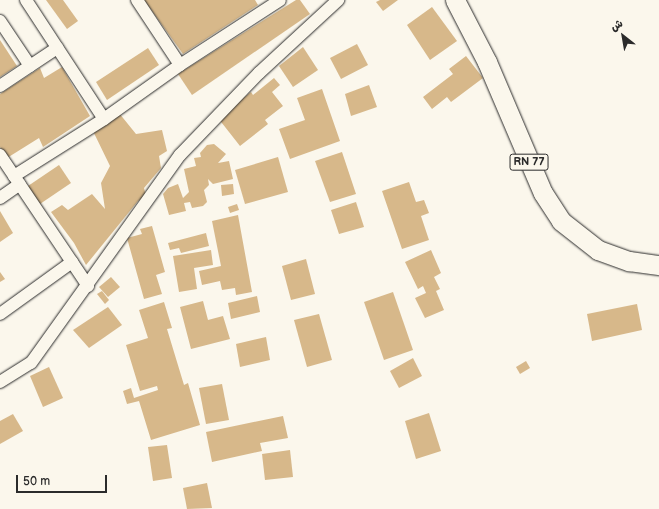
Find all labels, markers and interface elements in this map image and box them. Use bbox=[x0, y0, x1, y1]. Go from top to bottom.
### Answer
north arrow bbox=[603, 16, 643, 56]
text: ش bbox=[608, 17, 625, 34]
road number: RN 77 bbox=[509, 153, 549, 171]
scale bar bbox=[18, 467, 109, 493]
text: 50 m bbox=[23, 474, 50, 489]

